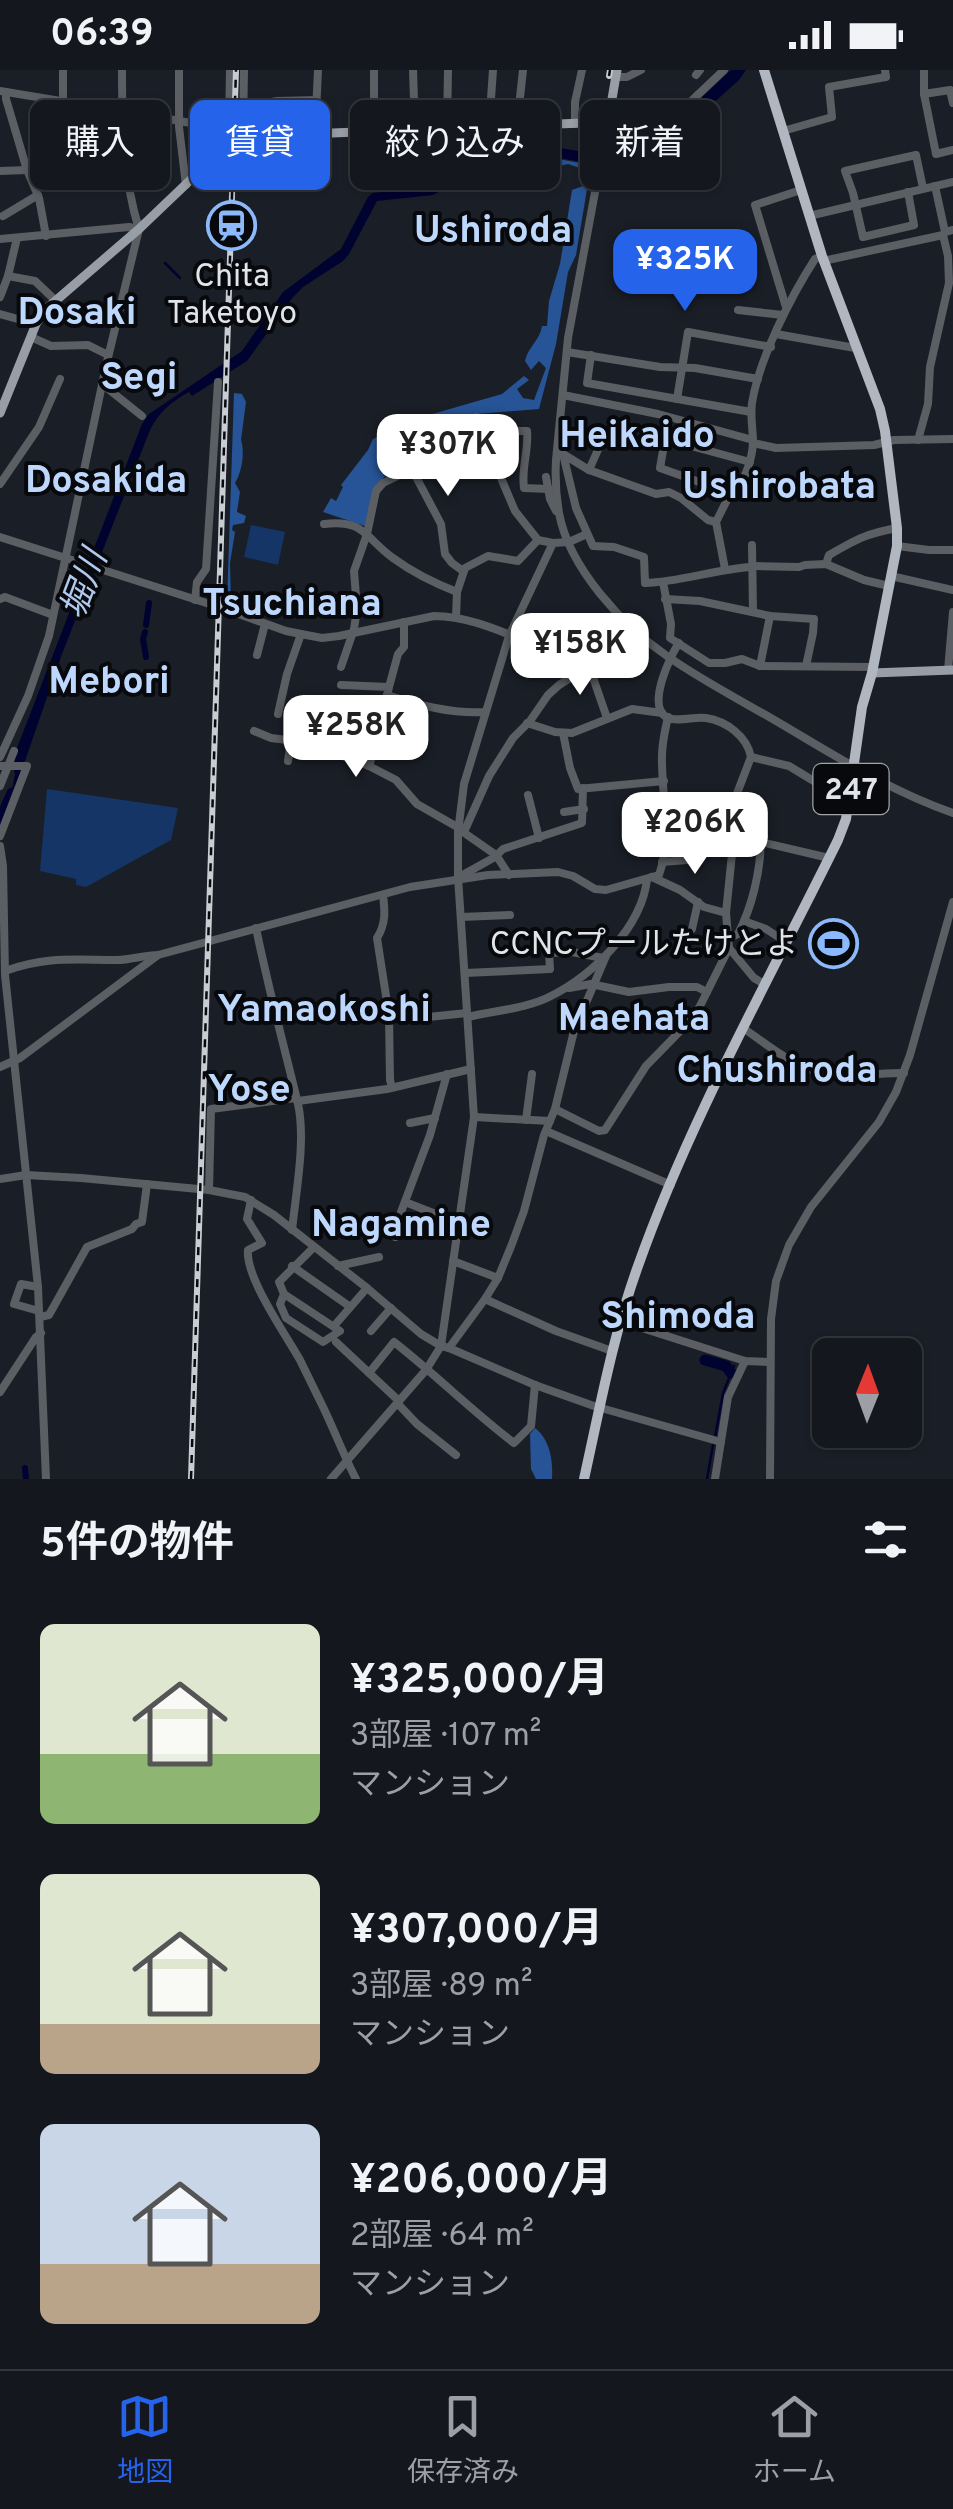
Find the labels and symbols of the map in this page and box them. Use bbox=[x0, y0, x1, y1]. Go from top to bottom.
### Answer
station icon: Chita Taketoyo bbox=[206, 199, 258, 251]
district label: Ushiroda bbox=[414, 208, 572, 257]
pin: ¥325K bbox=[615, 229, 755, 314]
place label: Chita Taketoyo bbox=[167, 258, 297, 335]
district label: Dosaki bbox=[17, 290, 137, 339]
district label: Segi bbox=[100, 355, 178, 404]
district label: Heikaido bbox=[559, 413, 715, 462]
pin: ¥307K bbox=[378, 414, 518, 499]
district label: Dosakida bbox=[25, 458, 187, 507]
district label: Ushirobata bbox=[682, 464, 876, 513]
water label: 堀川 bbox=[53, 541, 120, 626]
district label: Tsuchiana bbox=[202, 581, 382, 630]
pin: ¥158K bbox=[510, 613, 650, 698]
district label: Mebori bbox=[48, 659, 170, 708]
pin: ¥258K bbox=[286, 695, 426, 780]
road number: 247 bbox=[814, 764, 888, 814]
pin: ¥206K bbox=[625, 792, 765, 877]
sports icon: CCNCプールたけとよ bbox=[807, 917, 859, 969]
place label: CCNCプールたけとよ bbox=[490, 926, 798, 966]
district label: Yamaokoshi bbox=[217, 987, 431, 1036]
district label: Maehata bbox=[558, 996, 710, 1045]
district label: Chushiroda bbox=[677, 1048, 877, 1097]
district label: Yose bbox=[207, 1067, 291, 1116]
district label: Nagamine bbox=[311, 1202, 491, 1251]
district label: Shimoda bbox=[601, 1294, 755, 1343]
north arrow bbox=[812, 1338, 922, 1448]

